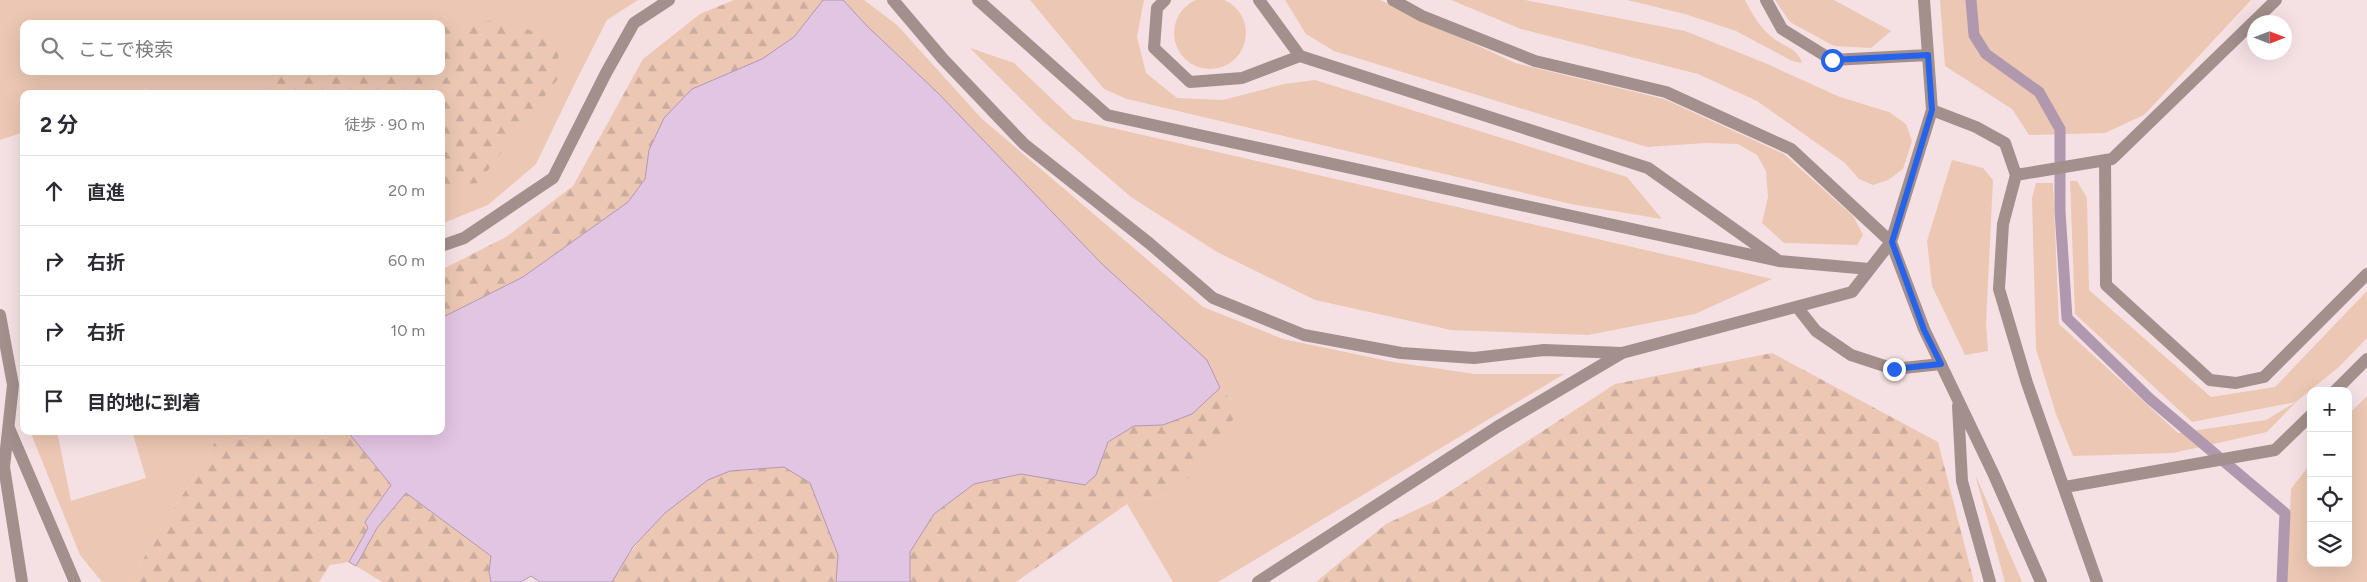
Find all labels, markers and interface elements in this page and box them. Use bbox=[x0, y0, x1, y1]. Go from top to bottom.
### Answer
north arrow bbox=[2247, 15, 2292, 60]
search box bbox=[20, 20, 445, 75]
icon: search bbox=[38, 34, 66, 62]
text: ここで検索 bbox=[78, 38, 173, 61]
route start bbox=[1821, 49, 1844, 72]
text: 2 分 bbox=[40, 112, 78, 137]
text: 徒歩 · 90 m bbox=[344, 115, 425, 134]
icon: ahead bbox=[40, 177, 68, 205]
text: 直進 bbox=[87, 181, 125, 204]
text: 20 m bbox=[388, 181, 425, 200]
icon: right bbox=[40, 247, 68, 275]
text: 右折 bbox=[87, 251, 125, 274]
text: 60 m bbox=[388, 251, 425, 270]
icon: right bbox=[40, 317, 68, 345]
text: 右折 bbox=[87, 321, 125, 344]
text: 10 m bbox=[391, 321, 425, 340]
route end bbox=[1883, 358, 1906, 381]
icon: arrive bbox=[40, 387, 68, 415]
map controls bbox=[2307, 387, 2352, 567]
button: + bbox=[2307, 387, 2352, 432]
text: 目的地に到着 bbox=[87, 391, 201, 414]
button: − bbox=[2307, 432, 2352, 477]
button: locate bbox=[2307, 477, 2352, 522]
button: layers bbox=[2307, 522, 2352, 567]

